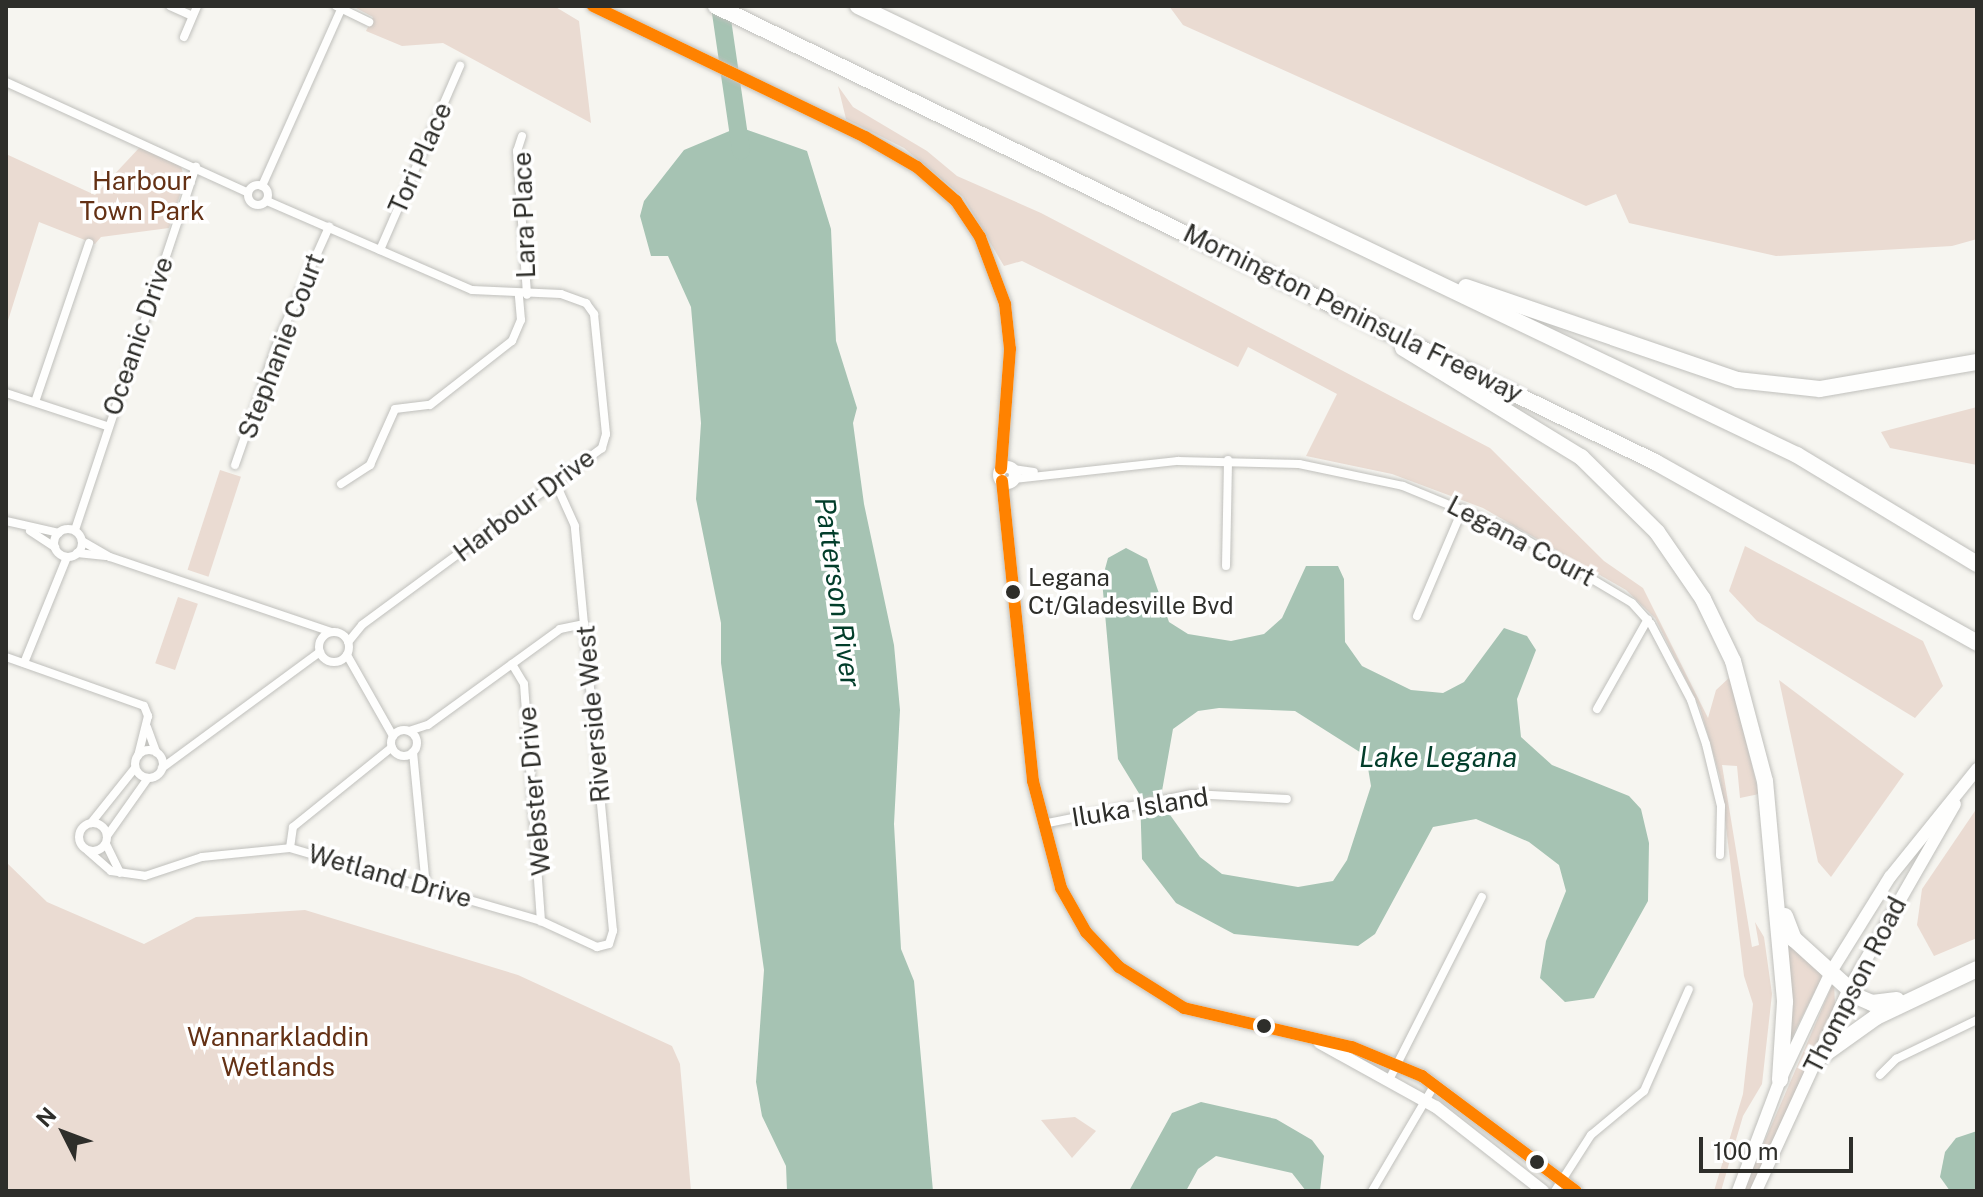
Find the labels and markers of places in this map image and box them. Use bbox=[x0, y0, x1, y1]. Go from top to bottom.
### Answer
place label: Legana Ct/Gladesville Bvd bbox=[1028, 564, 1234, 620]
marker: Legana Ct/Gladesville Bvd bbox=[1005, 584, 1021, 600]
unlabelled marker bbox=[1256, 1018, 1272, 1034]
unlabelled marker bbox=[1529, 1154, 1545, 1170]

